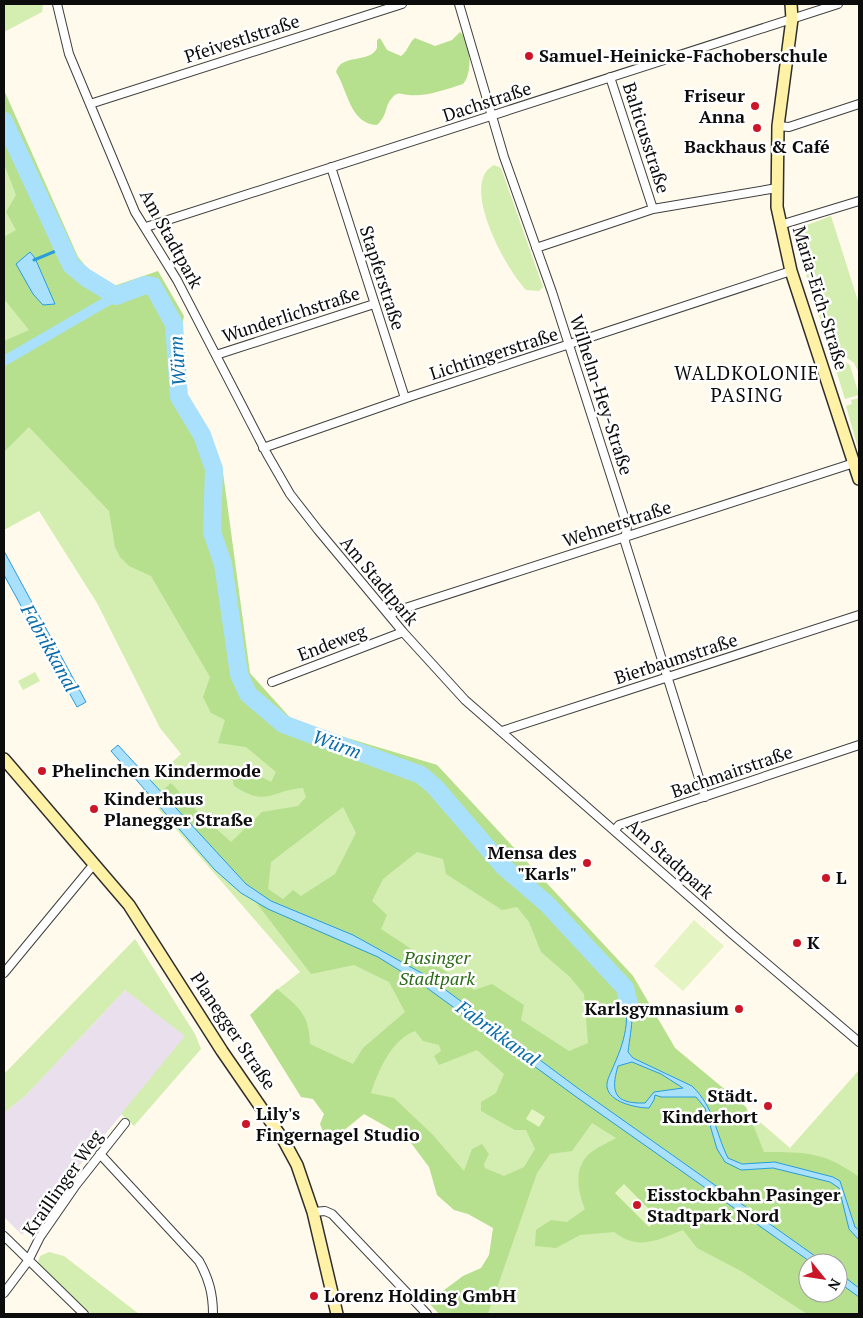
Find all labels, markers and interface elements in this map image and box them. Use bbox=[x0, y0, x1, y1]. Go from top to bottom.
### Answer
street label: Pfeivestlstraße bbox=[181, 8, 302, 68]
place label: Samuel-Heinicke-Fachoberschule bbox=[539, 43, 828, 67]
marker: Samuel-Heinicke-Fachoberschule bbox=[523, 50, 535, 62]
street label: Dachstraße bbox=[439, 75, 534, 127]
street label: Balticusstraße bbox=[618, 79, 676, 196]
place label: Friseur Anna bbox=[684, 83, 745, 128]
marker: Friseur Anna bbox=[749, 100, 761, 112]
marker: Backhaus & Café bbox=[751, 122, 763, 134]
place label: Backhaus & Café bbox=[684, 134, 830, 158]
street label: Am Stadtpark bbox=[135, 185, 209, 293]
street label: Stapferstraße bbox=[355, 222, 411, 333]
street label: Maria-Eich-Straße bbox=[788, 223, 854, 373]
street label: Wunderlichstraße bbox=[219, 280, 363, 348]
street label: Wilhelm-Hey-Straße bbox=[565, 312, 639, 478]
street label: Lichtingerstraße bbox=[426, 321, 561, 385]
water label: Würm bbox=[162, 335, 191, 387]
district label: WALDKOLONIE PASING bbox=[674, 360, 820, 407]
street label: Wehnerstraße bbox=[559, 494, 674, 552]
street label: Am Stadtpark bbox=[335, 531, 425, 631]
water label: Fabrikkanal bbox=[15, 598, 85, 697]
street label: Endeweg bbox=[294, 618, 370, 666]
street label: Bierbaumstraße bbox=[611, 627, 740, 689]
water label: Würm bbox=[309, 723, 365, 764]
street label: Bachmairstraße bbox=[668, 739, 796, 803]
place label: Phelinchen Kindermode bbox=[52, 758, 261, 782]
marker: Phelinchen Kindermode bbox=[36, 765, 48, 777]
place label: Kinderhaus Planegger Straße bbox=[104, 786, 253, 831]
marker: Kinderhaus Planegger Straße bbox=[88, 803, 100, 815]
street label: Am Stadtpark bbox=[622, 813, 720, 904]
place label: Mensa des "Karls" bbox=[487, 840, 577, 885]
marker: Mensa des "Karls" bbox=[581, 857, 593, 869]
place label: L bbox=[836, 865, 847, 889]
marker: L bbox=[820, 872, 832, 884]
place label: K bbox=[807, 930, 820, 954]
marker: K bbox=[791, 937, 803, 949]
park label: Pasinger Stadtpark bbox=[399, 945, 475, 990]
street label: Planegger Straße bbox=[186, 967, 282, 1094]
water label: Fabrikkanal bbox=[451, 993, 545, 1072]
place label: Karlsgymnasium bbox=[584, 996, 729, 1020]
marker: Karlsgymnasium bbox=[733, 1003, 745, 1015]
place label: Städt. Kinderhort bbox=[662, 1083, 758, 1128]
marker: Städt. Kinderhort bbox=[762, 1100, 774, 1112]
place label: Lily's Fingernagel Studio bbox=[256, 1101, 420, 1146]
marker: Lily's Fingernagel Studio bbox=[240, 1118, 252, 1130]
street label: Kraillinger Weg bbox=[17, 1124, 108, 1240]
place label: Eisstockbahn Pasinger Stadtpark Nord bbox=[647, 1182, 841, 1227]
marker: Eisstockbahn Pasinger Stadtpark Nord bbox=[631, 1199, 643, 1211]
north arrow bbox=[798, 1253, 848, 1303]
text: N bbox=[824, 1275, 846, 1294]
place label: Lorenz Holding GmbH bbox=[324, 1283, 516, 1307]
marker: Lorenz Holding GmbH bbox=[308, 1290, 320, 1302]

